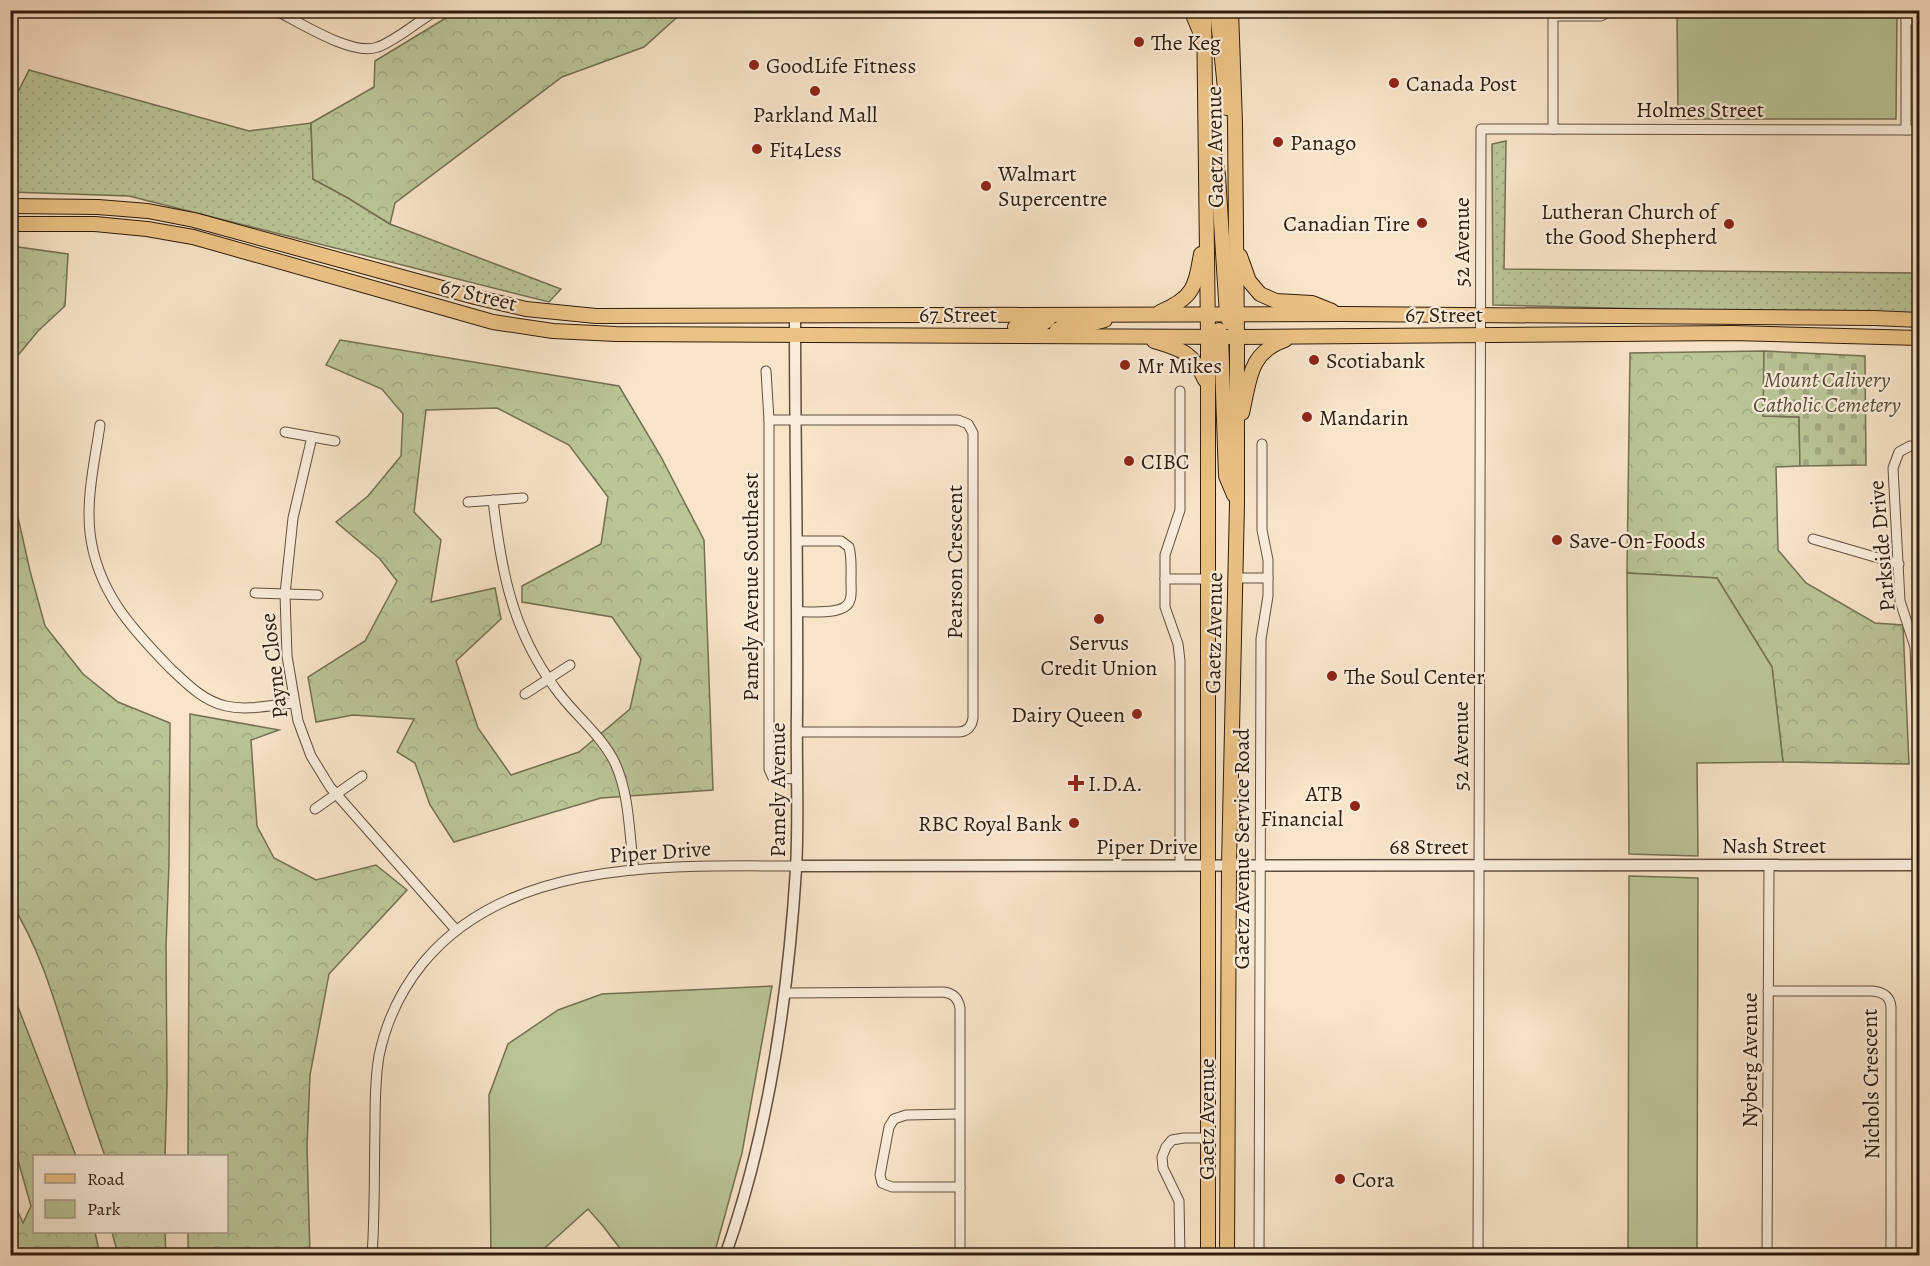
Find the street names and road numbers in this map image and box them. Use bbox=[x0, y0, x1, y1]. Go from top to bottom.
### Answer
street label: Gaetz Avenue bbox=[1199, 86, 1231, 208]
street label: Holmes Street bbox=[1636, 95, 1764, 125]
street label: 52 Avenue bbox=[1447, 197, 1477, 287]
street label: 67 Street bbox=[437, 271, 520, 319]
street label: 67 Street bbox=[919, 300, 997, 330]
street label: 67 Street bbox=[1405, 300, 1483, 330]
street label: Pamely Avenue Southeast bbox=[736, 473, 766, 701]
street label: Parkside Drive bbox=[1861, 479, 1903, 613]
street label: Pearson Crescent bbox=[940, 485, 970, 639]
street label: Gaetz Avenue bbox=[1198, 572, 1230, 694]
street label: Payne Close bbox=[253, 611, 295, 721]
street label: 52 Avenue bbox=[1446, 701, 1476, 791]
street label: Pamely Avenue bbox=[763, 722, 793, 858]
street label: Gaetz Avenue Service Road bbox=[1227, 728, 1257, 970]
street label: Nash Street bbox=[1722, 831, 1826, 861]
street label: Piper Drive bbox=[1096, 832, 1198, 862]
street label: 68 Street bbox=[1389, 832, 1469, 862]
street label: Piper Drive bbox=[608, 833, 712, 871]
street label: Nyberg Avenue bbox=[1735, 992, 1765, 1128]
street label: Nichols Crescent bbox=[1855, 1008, 1887, 1160]
street label: Gaetz Avenue bbox=[1192, 1058, 1222, 1180]

